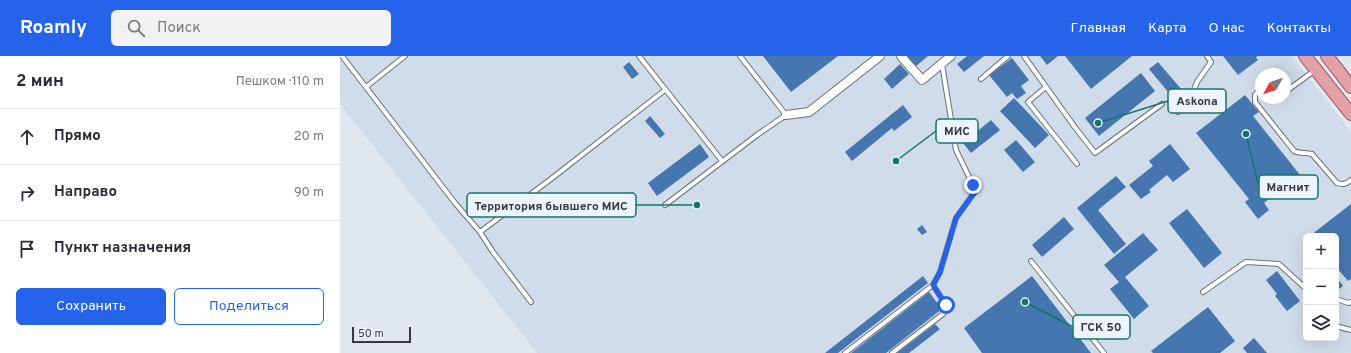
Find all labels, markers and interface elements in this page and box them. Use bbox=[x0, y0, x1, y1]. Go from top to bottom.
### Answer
search box bbox=[111, 10, 391, 46]
text: Roamly bbox=[20, 16, 87, 40]
icon: search bbox=[125, 17, 147, 39]
text: Поиск bbox=[157, 19, 201, 38]
text: Главная bbox=[1071, 20, 1126, 37]
text: Карта bbox=[1148, 20, 1186, 37]
text: О нас bbox=[1208, 20, 1245, 37]
text: Контакты bbox=[1267, 20, 1331, 37]
north arrow bbox=[1255, 68, 1291, 104]
text: 2 мин bbox=[16, 71, 64, 93]
text: Пешком · 110 m bbox=[236, 74, 324, 90]
callout: Askona bbox=[1168, 89, 1226, 113]
text: Askona bbox=[1176, 94, 1218, 110]
callout: МИС bbox=[936, 119, 978, 143]
text: МИС bbox=[944, 124, 970, 140]
icon: ahead bbox=[16, 126, 38, 148]
text: Прямо bbox=[54, 127, 101, 146]
text: 20 m bbox=[294, 129, 324, 145]
callout: Магнит bbox=[1259, 175, 1318, 199]
route end bbox=[964, 176, 982, 194]
text: Магнит bbox=[1267, 180, 1310, 196]
icon: right bbox=[16, 182, 38, 204]
text: Направо bbox=[54, 183, 117, 202]
text: 90 m bbox=[294, 185, 324, 201]
callout: Территория бывшего МИС bbox=[467, 193, 636, 217]
text: Территория бывшего МИС bbox=[474, 199, 628, 215]
map controls bbox=[1303, 233, 1339, 341]
button: + bbox=[1303, 233, 1339, 269]
icon: arrive bbox=[16, 238, 38, 260]
text: Пункт назначения bbox=[54, 239, 191, 258]
button: − bbox=[1303, 269, 1339, 305]
button: Сохранить bbox=[16, 288, 166, 325]
button: Поделиться bbox=[174, 288, 324, 325]
route start bbox=[937, 296, 955, 314]
button: layers bbox=[1303, 305, 1339, 341]
callout: ГСК 50 bbox=[1073, 315, 1130, 339]
text: ГСК 50 bbox=[1080, 320, 1122, 336]
scale bar bbox=[352, 325, 411, 344]
text: 50 m bbox=[358, 327, 384, 341]

